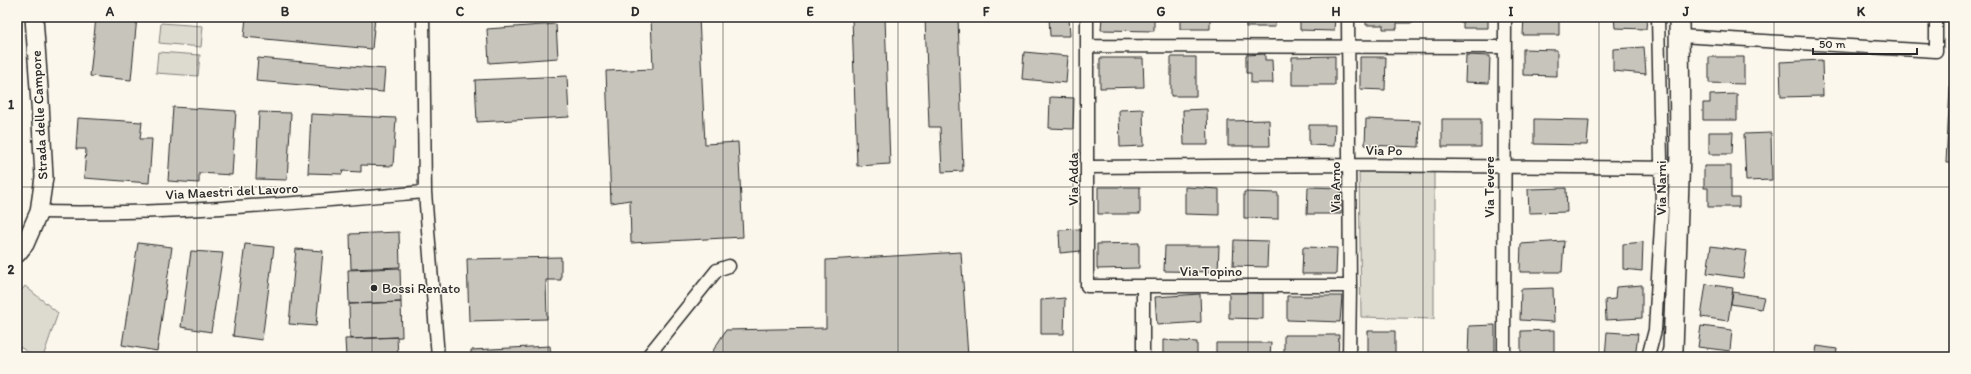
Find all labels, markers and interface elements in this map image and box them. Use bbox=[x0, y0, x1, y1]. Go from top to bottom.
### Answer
text: A bbox=[105, 4, 115, 19]
text: B bbox=[281, 4, 290, 19]
text: C bbox=[456, 4, 465, 19]
text: D bbox=[631, 4, 640, 19]
text: E bbox=[806, 4, 814, 19]
text: F bbox=[983, 4, 990, 19]
text: G bbox=[1157, 4, 1166, 19]
text: H bbox=[1332, 4, 1341, 19]
text: I bbox=[1509, 4, 1514, 19]
text: J bbox=[1682, 4, 1690, 19]
text: K bbox=[1857, 4, 1866, 19]
scale bar bbox=[1813, 30, 1917, 56]
text: 50 m bbox=[1819, 37, 1845, 51]
street label: Strada delle Campore bbox=[28, 50, 51, 180]
text: 1 bbox=[8, 97, 14, 112]
street label: Via Po bbox=[1365, 142, 1403, 159]
street label: Via Adda bbox=[1065, 152, 1082, 206]
street label: Via Tevere bbox=[1481, 156, 1498, 218]
street label: Via Narni bbox=[1653, 160, 1670, 216]
street label: Via Arno bbox=[1327, 162, 1344, 212]
street label: Via Maestri del Lavoro bbox=[165, 180, 299, 203]
text: 2 bbox=[8, 262, 15, 277]
street label: Via Topino bbox=[1180, 263, 1242, 280]
place label: Bossi Renato bbox=[382, 280, 460, 297]
marker: Bossi Renato bbox=[369, 283, 379, 293]

